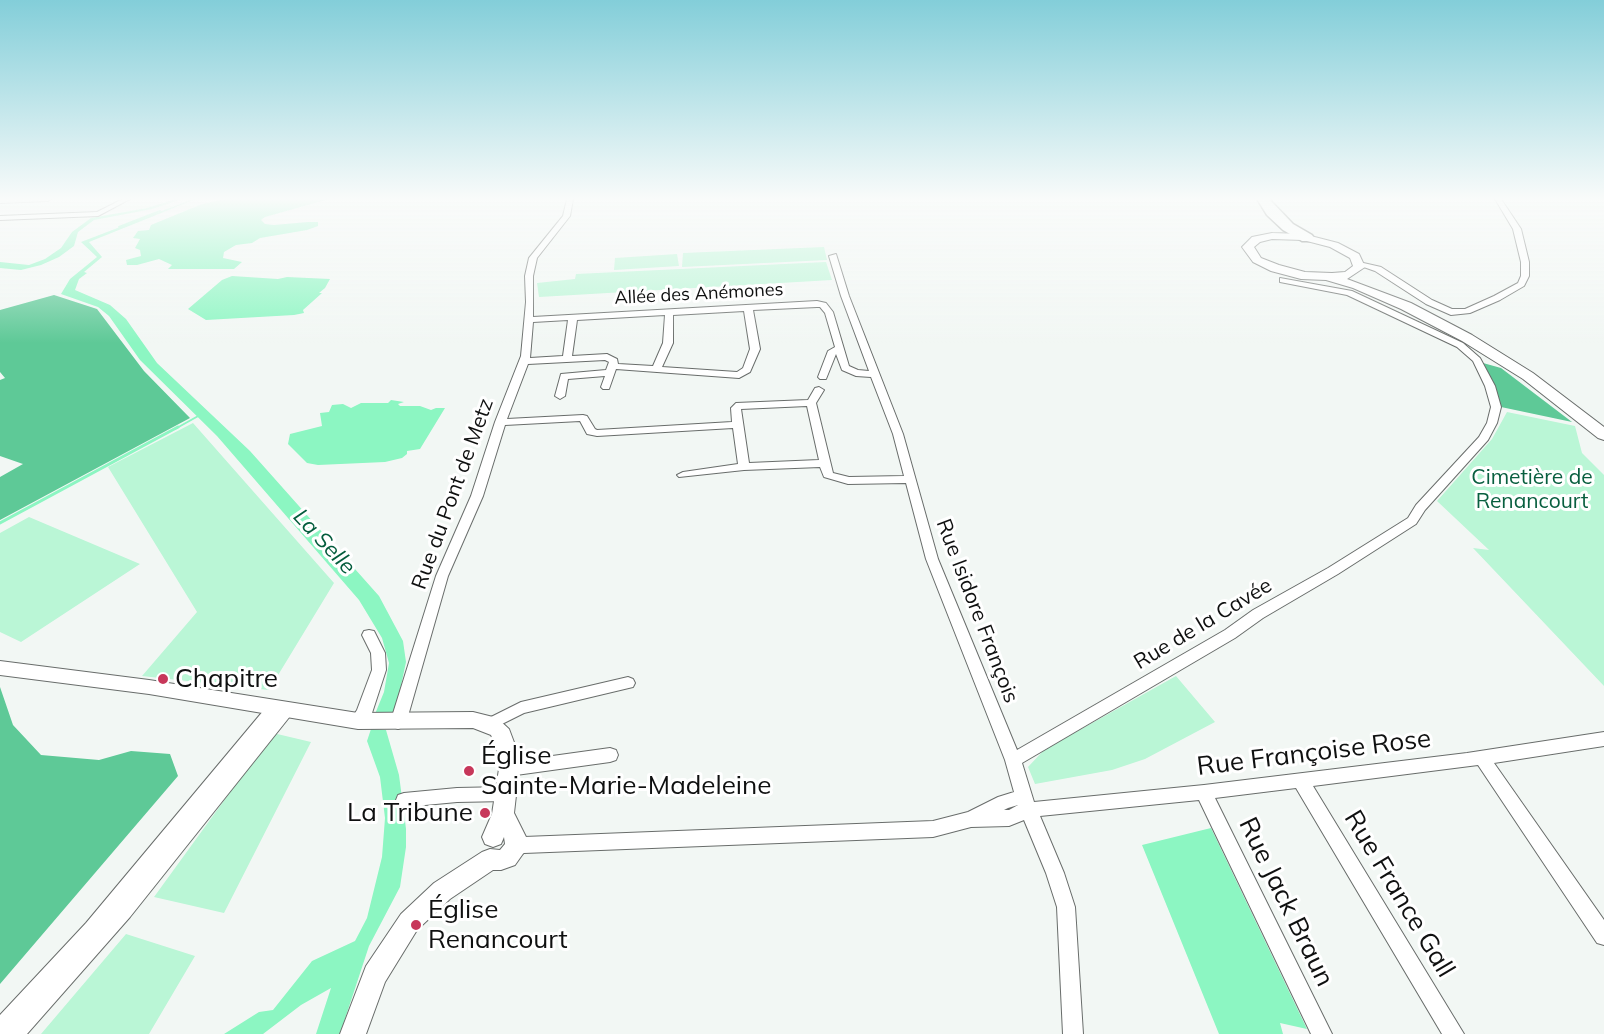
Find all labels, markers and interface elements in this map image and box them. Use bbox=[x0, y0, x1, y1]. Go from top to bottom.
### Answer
street label: Allée des Anémones bbox=[614, 279, 784, 309]
street label: Rue du Pont de Metz bbox=[407, 395, 499, 593]
park label: Cimetière de Renancourt bbox=[1471, 465, 1593, 515]
water label: La Selle bbox=[287, 504, 361, 580]
street label: Rue Isidore François bbox=[930, 515, 1024, 707]
street label: Rue de la Cavée bbox=[1129, 573, 1277, 675]
place label: Chapitre bbox=[175, 663, 278, 695]
marker: Chapitre bbox=[156, 672, 170, 686]
street label: Rue Françoise Rose bbox=[1195, 723, 1433, 783]
place label: Église Sainte-Marie-Madeleine bbox=[481, 740, 771, 802]
marker: Église Sainte-Marie-Madeleine bbox=[462, 764, 476, 778]
place label: La Tribune bbox=[347, 797, 473, 829]
street label: Rue France Gall bbox=[1337, 805, 1461, 983]
marker: La Tribune bbox=[478, 806, 492, 820]
street label: Rue Jack Braun bbox=[1232, 812, 1340, 992]
place label: Église Renancourt bbox=[428, 894, 568, 956]
marker: Église Renancourt bbox=[409, 918, 423, 932]

